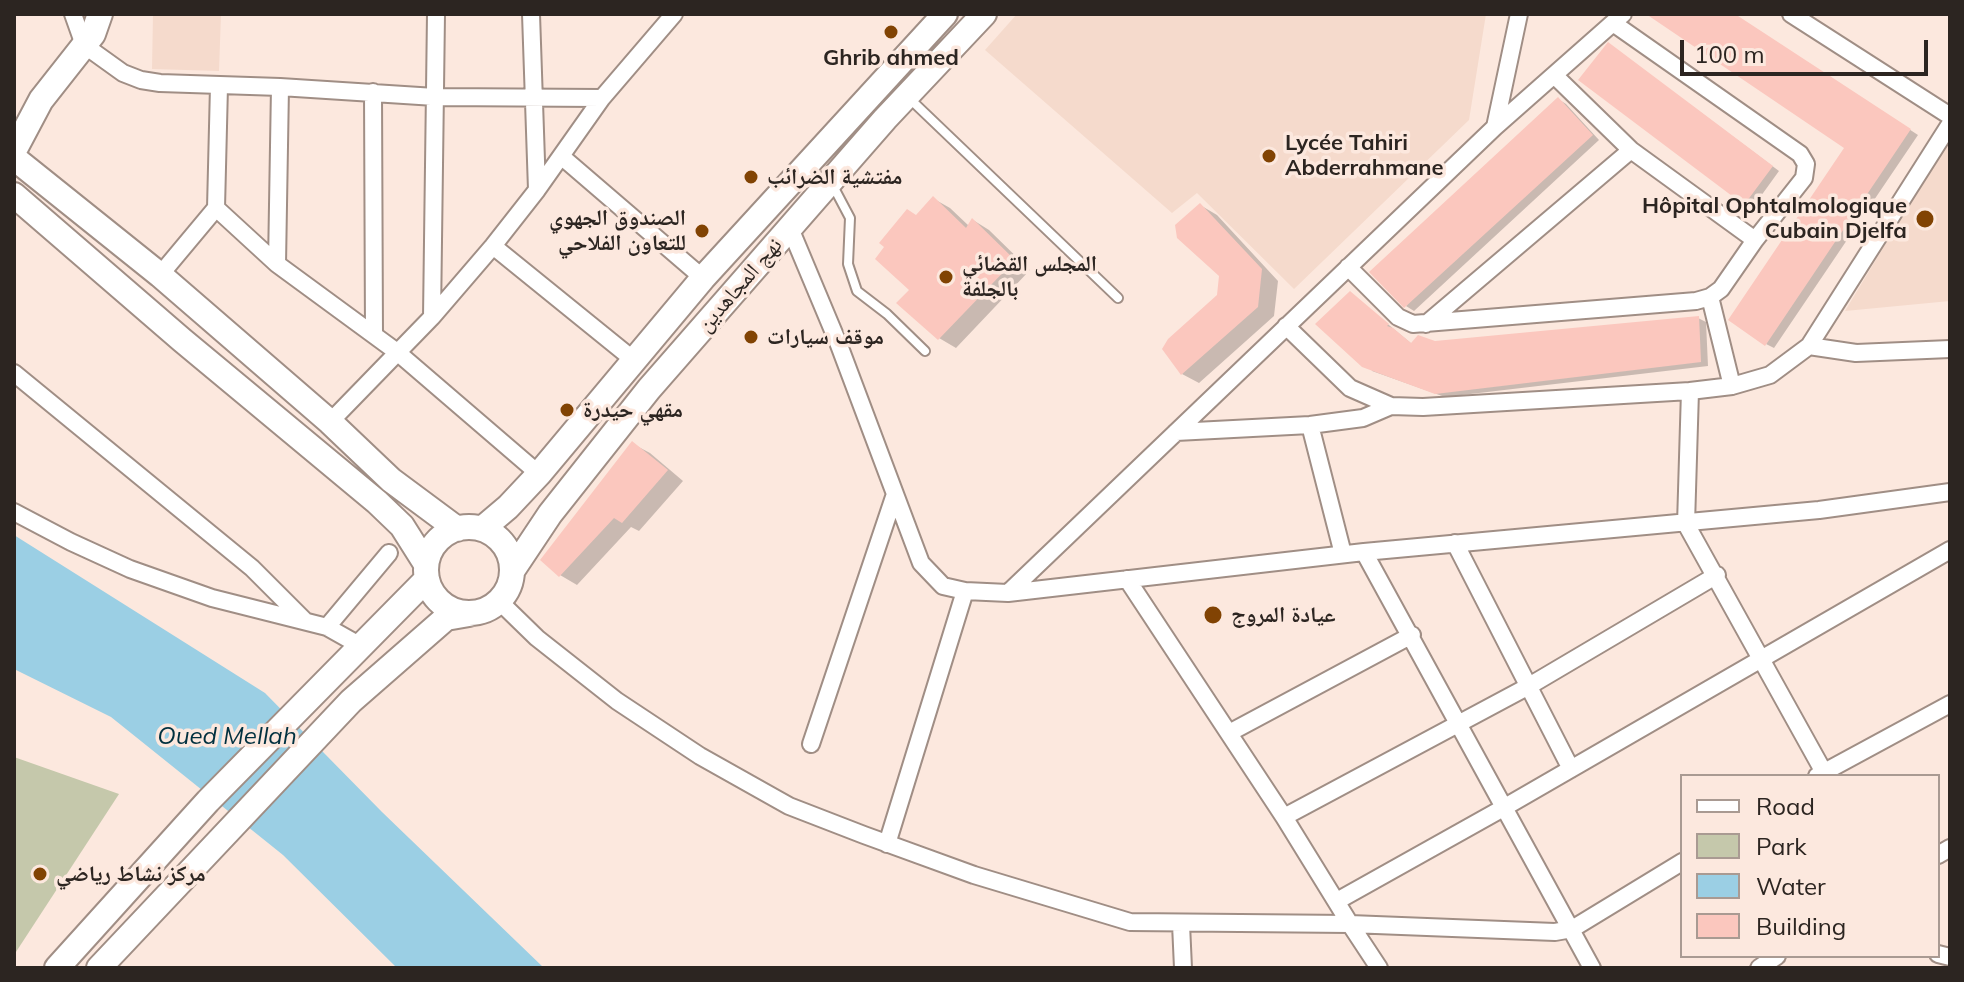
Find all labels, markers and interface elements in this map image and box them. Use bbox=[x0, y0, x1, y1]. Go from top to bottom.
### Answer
marker: Ghrib ahmed bbox=[882, 23, 900, 41]
scale bar bbox=[1684, 24, 1932, 74]
text: 100 m bbox=[1694, 39, 1765, 69]
place label: Ghrib ahmed bbox=[823, 45, 959, 71]
place label: Lycée Tahiri Abderrahmane bbox=[1285, 130, 1444, 182]
marker: Lycée Tahiri Abderrahmane bbox=[1260, 147, 1278, 165]
place label: مفتشية الضرائب bbox=[767, 164, 903, 190]
marker: مفتشية الضرائب bbox=[742, 168, 760, 186]
place label: Hôpital Ophtalmologique Cubain Djelfa bbox=[1642, 193, 1907, 244]
place label: الصندوق الجهوي للتعاون الفلاحي bbox=[549, 205, 686, 256]
marker: Hôpital Ophtalmologique Cubain Djelfa bbox=[1914, 208, 1936, 230]
marker: الصندوق الجهوي للتعاون الفلاحي bbox=[693, 222, 711, 240]
street label: نهج المجاهدين bbox=[692, 233, 788, 337]
place label: المجلس القضائي بالجلفة bbox=[962, 251, 1097, 302]
marker: المجلس القضائي بالجلفة bbox=[937, 268, 955, 286]
place label: موقف سيارات bbox=[767, 324, 884, 350]
marker: موقف سيارات bbox=[742, 328, 760, 346]
place label: مقهي حيدرة bbox=[583, 397, 683, 423]
marker: مقهي حيدرة bbox=[558, 401, 576, 419]
place label: عيادة المروج bbox=[1231, 602, 1336, 628]
marker: عيادة المروج bbox=[1202, 604, 1224, 626]
water label: Oued Mellah bbox=[157, 723, 297, 751]
legend bbox=[1680, 774, 1940, 958]
text: Road bbox=[1756, 791, 1815, 821]
text: Park bbox=[1756, 831, 1807, 861]
place label: مركز نشاط رياضي bbox=[56, 861, 206, 887]
marker: مركز نشاط رياضي bbox=[31, 865, 49, 883]
text: Water bbox=[1756, 871, 1826, 901]
text: Building bbox=[1756, 911, 1846, 941]

